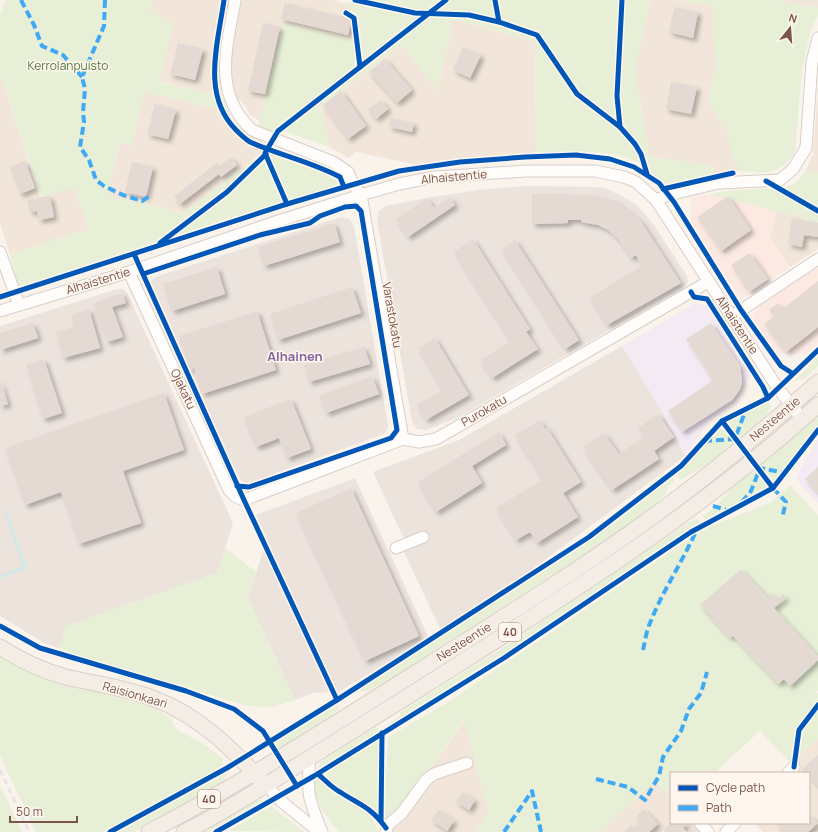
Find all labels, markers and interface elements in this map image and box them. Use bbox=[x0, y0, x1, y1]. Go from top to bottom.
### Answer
north arrow bbox=[770, 8, 810, 48]
text: N bbox=[787, 10, 799, 26]
park label: Kerrolanpuisto bbox=[28, 57, 108, 74]
street label: Alhaistentie bbox=[420, 165, 488, 188]
street label: Alhaistentie bbox=[64, 263, 132, 298]
street label: Varastokatu bbox=[378, 281, 407, 349]
street label: Alhaistentie bbox=[712, 292, 763, 357]
district label: Alhainen bbox=[267, 347, 323, 365]
street label: Ojakatu bbox=[167, 366, 200, 412]
street label: Purokatu bbox=[458, 391, 510, 430]
street label: Nesteentie bbox=[746, 392, 804, 445]
street label: Nesteentie bbox=[433, 618, 494, 665]
road number: 40 bbox=[499, 623, 521, 641]
street label: Raisionkaari bbox=[101, 677, 170, 712]
legend bbox=[670, 772, 810, 824]
text: Cycle path bbox=[706, 779, 765, 796]
road number: 40 bbox=[198, 790, 220, 808]
scale bar bbox=[10, 798, 77, 824]
text: Path bbox=[706, 799, 732, 816]
text: 50 m bbox=[16, 803, 43, 820]

